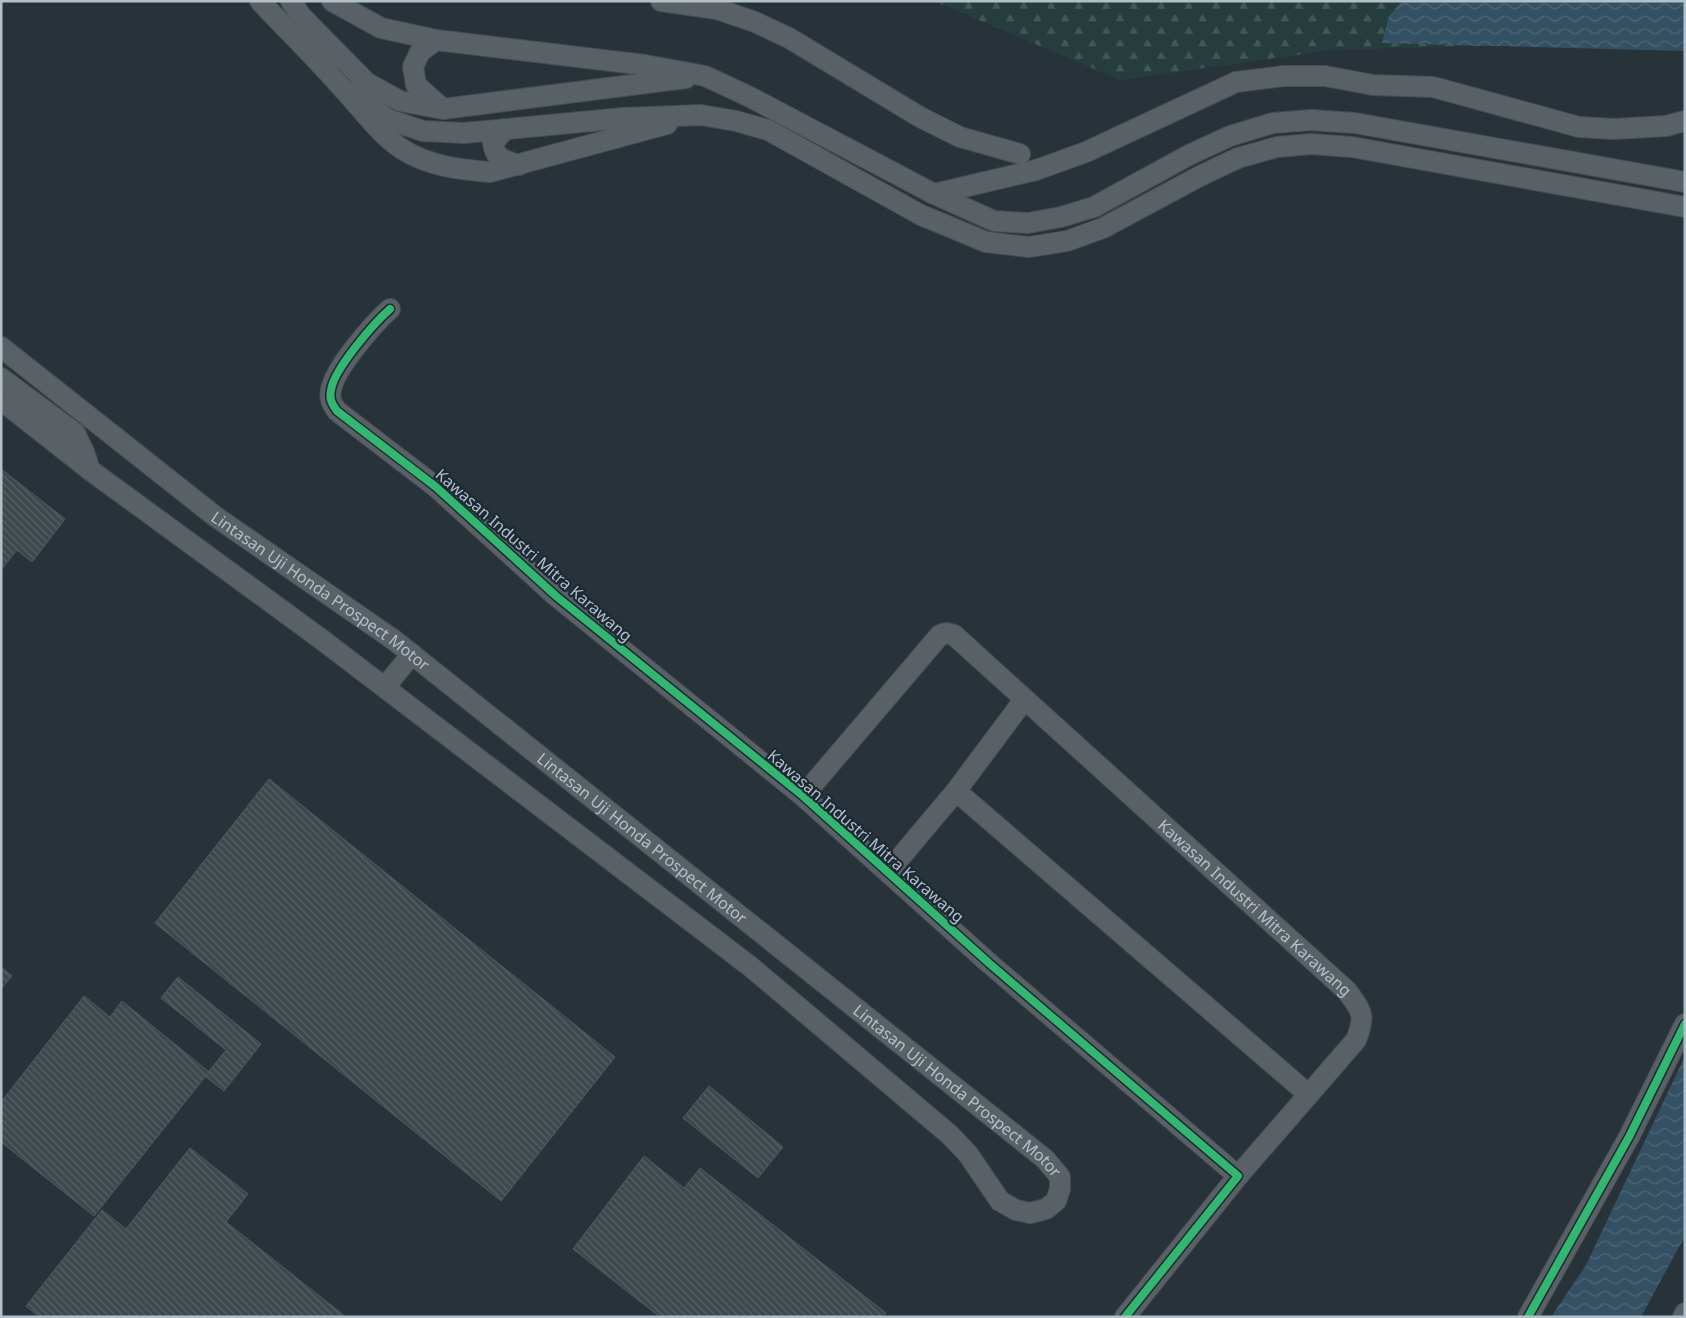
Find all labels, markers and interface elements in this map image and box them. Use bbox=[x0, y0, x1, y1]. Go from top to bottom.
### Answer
street label: Kawasan Industri Mitra Karawang bbox=[431, 463, 637, 647]
street label: Lintasan Uji Honda Prospect Motor bbox=[207, 506, 435, 676]
street label: Kawasan Industri Mitra Karawang bbox=[763, 744, 969, 928]
street label: Lintasan Uji Honda Prospect Motor bbox=[533, 747, 752, 929]
street label: Kawasan Industri Mitra Karawang bbox=[1153, 814, 1356, 1001]
street label: Lintasan Uji Honda Prospect Motor bbox=[849, 999, 1067, 1182]

